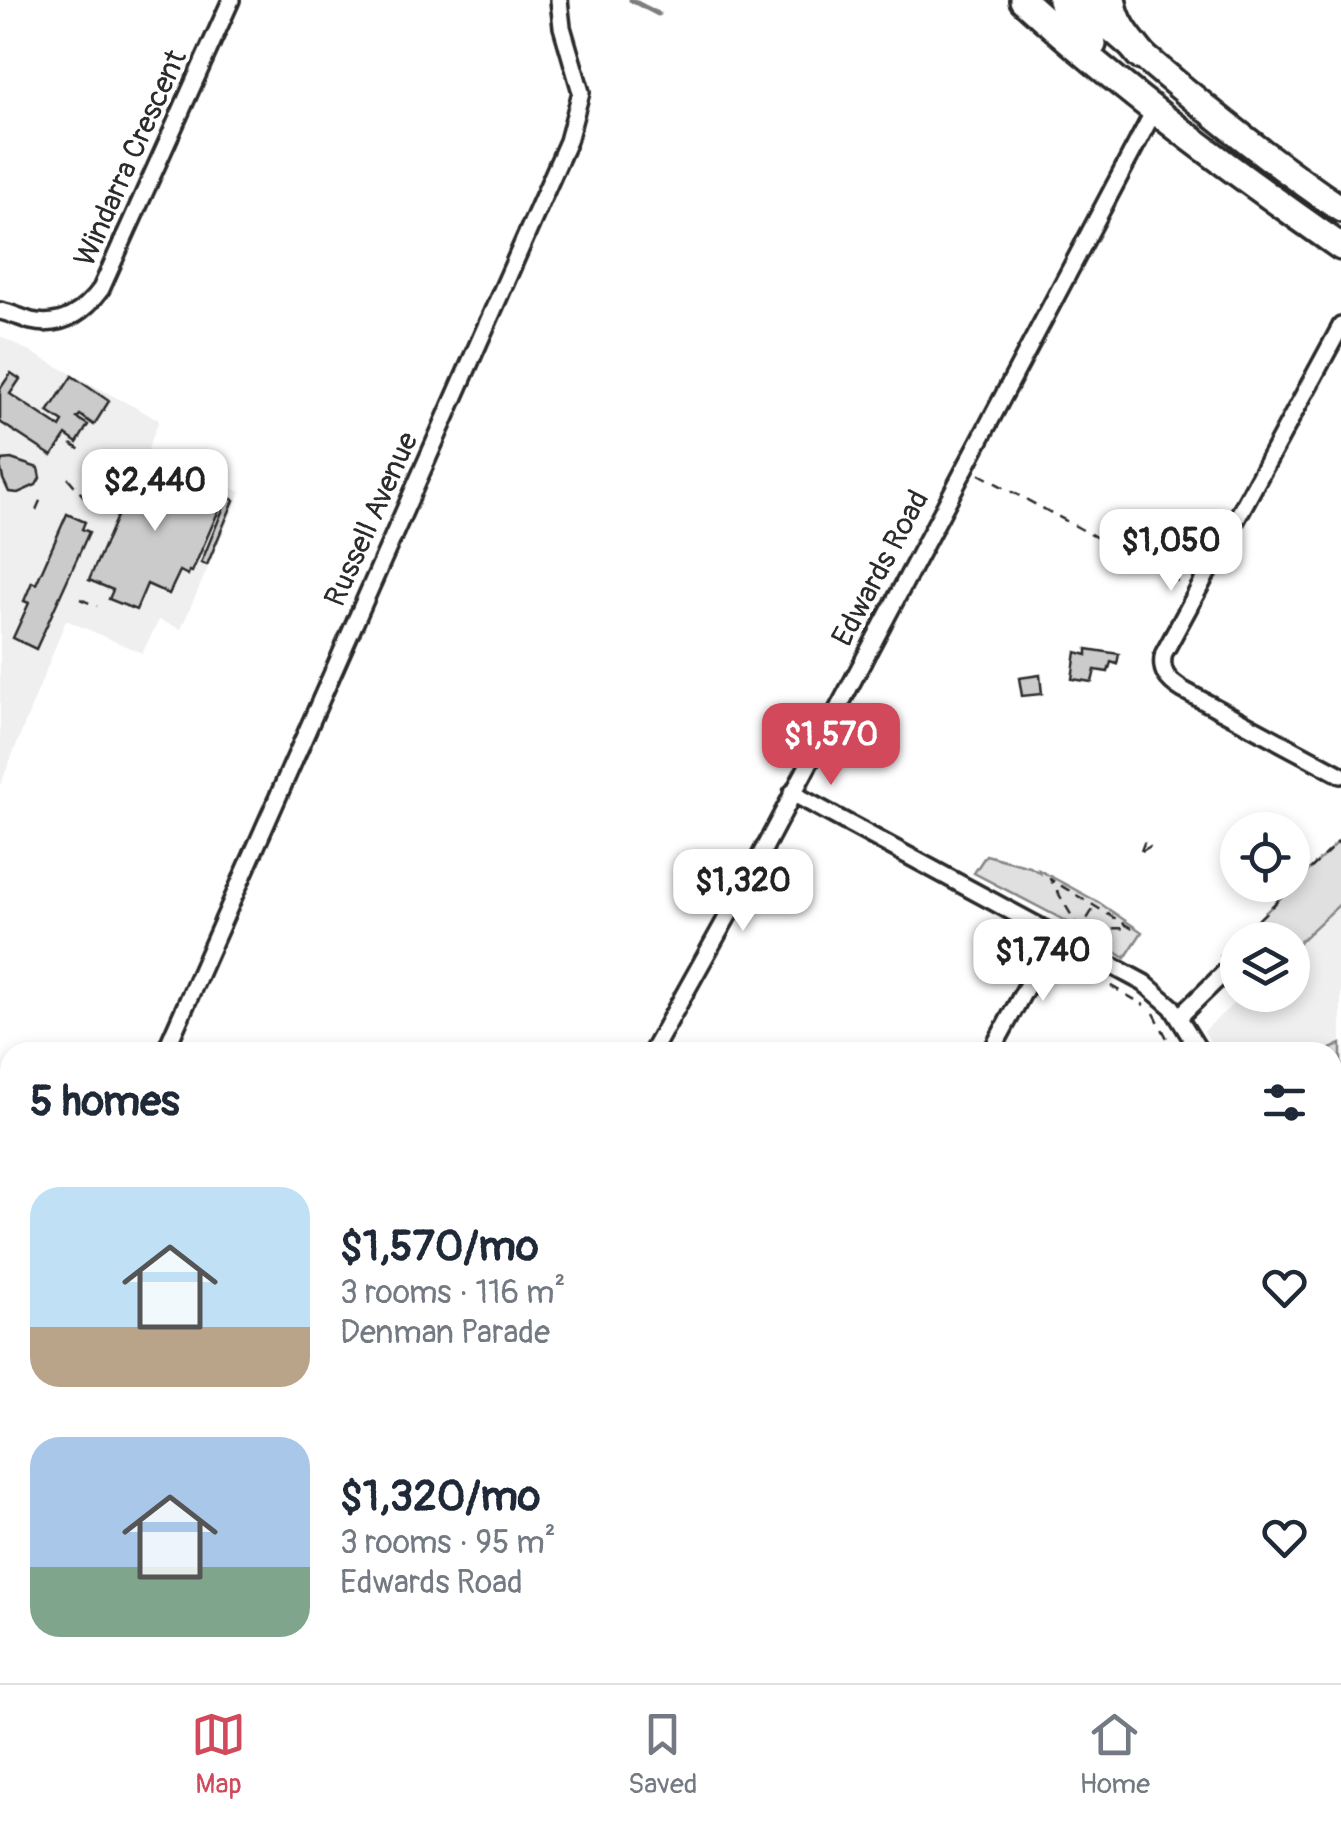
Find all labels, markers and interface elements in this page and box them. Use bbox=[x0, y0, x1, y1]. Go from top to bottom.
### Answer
street label: Windarra Crescent bbox=[66, 43, 195, 272]
street label: Russell Avenue bbox=[317, 426, 426, 612]
pin: $2,440 bbox=[74, 449, 236, 534]
text: $2,440 bbox=[104, 461, 206, 501]
street label: Edwards Road bbox=[824, 484, 937, 653]
pin: $1,050 bbox=[1090, 509, 1252, 594]
text: $1,050 bbox=[1121, 521, 1221, 561]
pin: $1,570 bbox=[750, 703, 912, 788]
text: $1,570 bbox=[784, 715, 878, 755]
map controls bbox=[1220, 812, 1310, 1012]
button: locate bbox=[1220, 812, 1310, 902]
pin: $1,320 bbox=[662, 849, 824, 934]
text: $1,320 bbox=[695, 861, 791, 901]
pin: $1,740 bbox=[962, 919, 1124, 1004]
button: layers bbox=[1220, 922, 1310, 1012]
text: $1,740 bbox=[995, 931, 1091, 971]
icon: filters bbox=[1257, 1075, 1312, 1130]
text: 5 homes bbox=[30, 1076, 180, 1128]
text: $1,570/mo bbox=[340, 1221, 538, 1273]
icon: home bbox=[110, 1227, 230, 1347]
icon: heart bbox=[1257, 1260, 1312, 1315]
text: 3 rooms · 116 m² bbox=[340, 1273, 565, 1313]
text: Denman Parade bbox=[340, 1313, 550, 1353]
text: $1,320/mo bbox=[340, 1471, 540, 1523]
icon: home bbox=[110, 1477, 230, 1597]
icon: heart bbox=[1257, 1510, 1312, 1565]
text: 3 rooms · 95 m² bbox=[340, 1523, 556, 1563]
text: Edwards Road bbox=[340, 1563, 523, 1603]
tab: Map bbox=[191, 1707, 246, 1802]
tab: Saved bbox=[628, 1707, 697, 1802]
tab: Home bbox=[1079, 1707, 1150, 1802]

